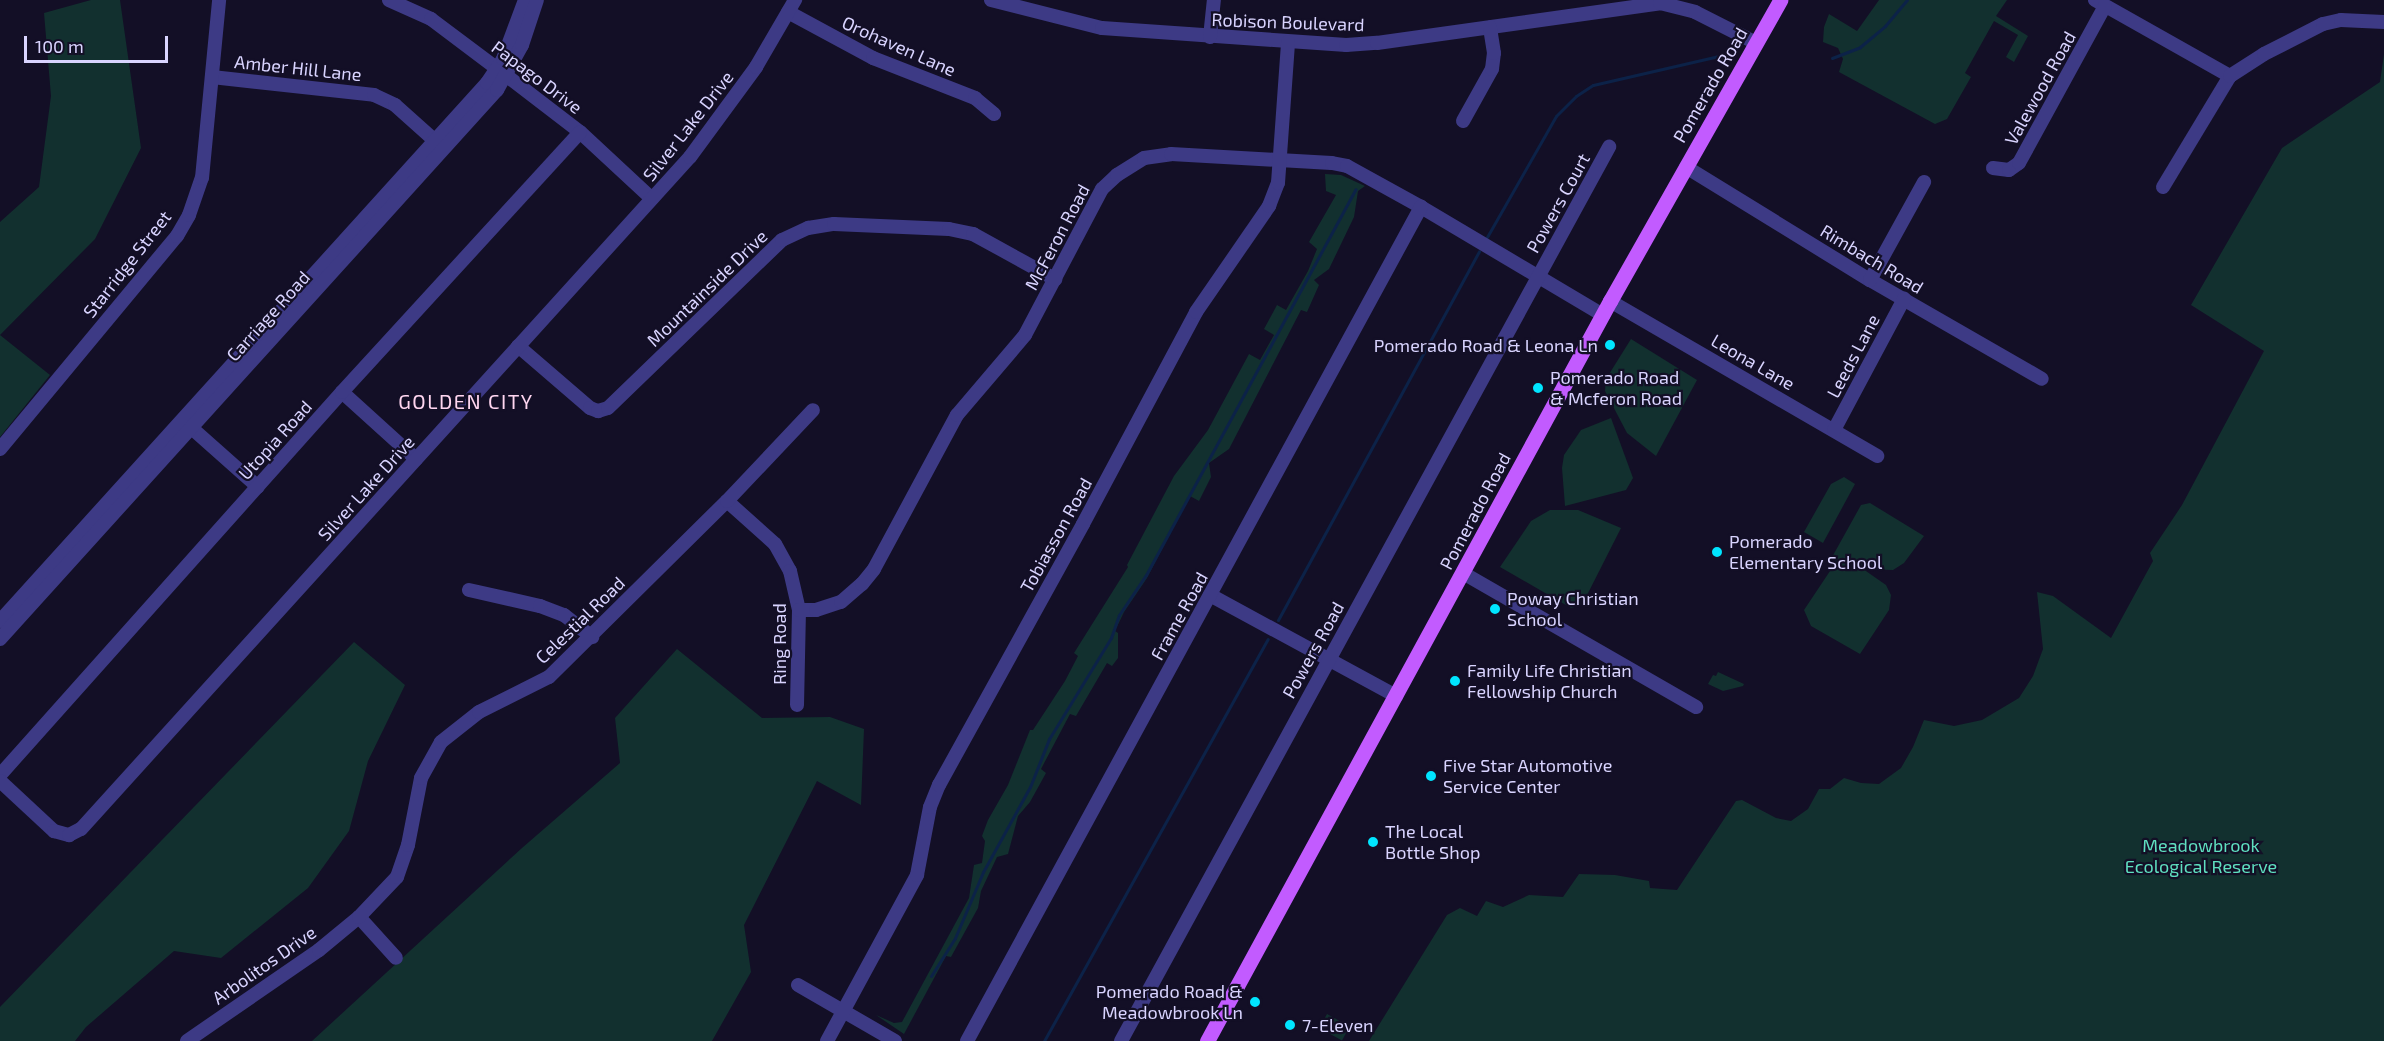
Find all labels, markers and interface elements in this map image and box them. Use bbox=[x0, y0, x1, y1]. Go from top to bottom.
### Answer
street label: Robison Boulevard bbox=[1211, 9, 1365, 35]
street label: Orohaven Lane bbox=[839, 11, 959, 81]
scale bar bbox=[27, 24, 171, 62]
street label: Pomerado Road bbox=[1668, 24, 1752, 146]
street label: Valewood Road bbox=[2000, 28, 2080, 148]
text: 100 m bbox=[35, 35, 84, 57]
street label: Papago Drive bbox=[487, 36, 587, 118]
street label: Amber Hill Lane bbox=[233, 51, 363, 85]
street label: Silver Lake Drive bbox=[638, 66, 738, 186]
street label: Powers Court bbox=[1522, 150, 1594, 256]
street label: McFeron Road bbox=[1020, 180, 1094, 294]
street label: Starridge Street bbox=[79, 206, 175, 322]
street label: Rimbach Road bbox=[1817, 220, 1927, 298]
street label: Mountainside Drive bbox=[642, 225, 772, 351]
street label: Carriage Road bbox=[222, 266, 314, 366]
street label: Leeds Lane bbox=[1822, 311, 1884, 401]
street label: Leona Lane bbox=[1707, 329, 1799, 395]
place label: Pomerado Road & Leona Ln bbox=[1374, 334, 1598, 356]
marker: Pomerado Road & Leona Ln bbox=[1603, 338, 1617, 352]
place label: Pomerado Road & Mcferon Road bbox=[1550, 367, 1682, 410]
marker: Pomerado Road & Mcferon Road bbox=[1531, 381, 1545, 395]
district label: GOLDEN CITY bbox=[398, 389, 534, 413]
street label: Utopia Road bbox=[234, 396, 316, 484]
street label: Silver Lake Drive bbox=[313, 431, 419, 545]
street label: Pomerado Road bbox=[1435, 449, 1515, 573]
street label: Tobiasson Road bbox=[1016, 474, 1096, 596]
place label: Pomerado Elementary School bbox=[1729, 531, 1883, 574]
marker: Pomerado Elementary School bbox=[1710, 545, 1724, 559]
street label: Frame Road bbox=[1146, 568, 1212, 664]
street label: Celestial Road bbox=[531, 572, 629, 668]
place label: Poway Christian School bbox=[1507, 588, 1639, 630]
street label: Powers Road bbox=[1278, 598, 1348, 702]
marker: Poway Christian School bbox=[1488, 602, 1502, 616]
street label: Ring Road bbox=[768, 603, 790, 685]
place label: Family Life Christian Fellowship Church bbox=[1467, 660, 1632, 702]
marker: Family Life Christian Fellowship Church bbox=[1448, 674, 1462, 688]
place label: Five Star Automotive Service Center bbox=[1443, 755, 1613, 798]
marker: Five Star Automotive Service Center bbox=[1424, 769, 1438, 783]
place label: The Local Bottle Shop bbox=[1385, 821, 1480, 864]
marker: The Local Bottle Shop bbox=[1366, 835, 1380, 849]
park label: Meadowbrook Ecological Reserve bbox=[2125, 835, 2277, 878]
street label: Arbolitos Drive bbox=[208, 921, 320, 1009]
place label: Pomerado Road & Meadowbrook Ln bbox=[1096, 981, 1243, 1024]
marker: Pomerado Road & Meadowbrook Ln bbox=[1248, 995, 1262, 1009]
place label: 7-Eleven bbox=[1302, 1014, 1374, 1036]
marker: 7-Eleven bbox=[1283, 1018, 1297, 1032]

